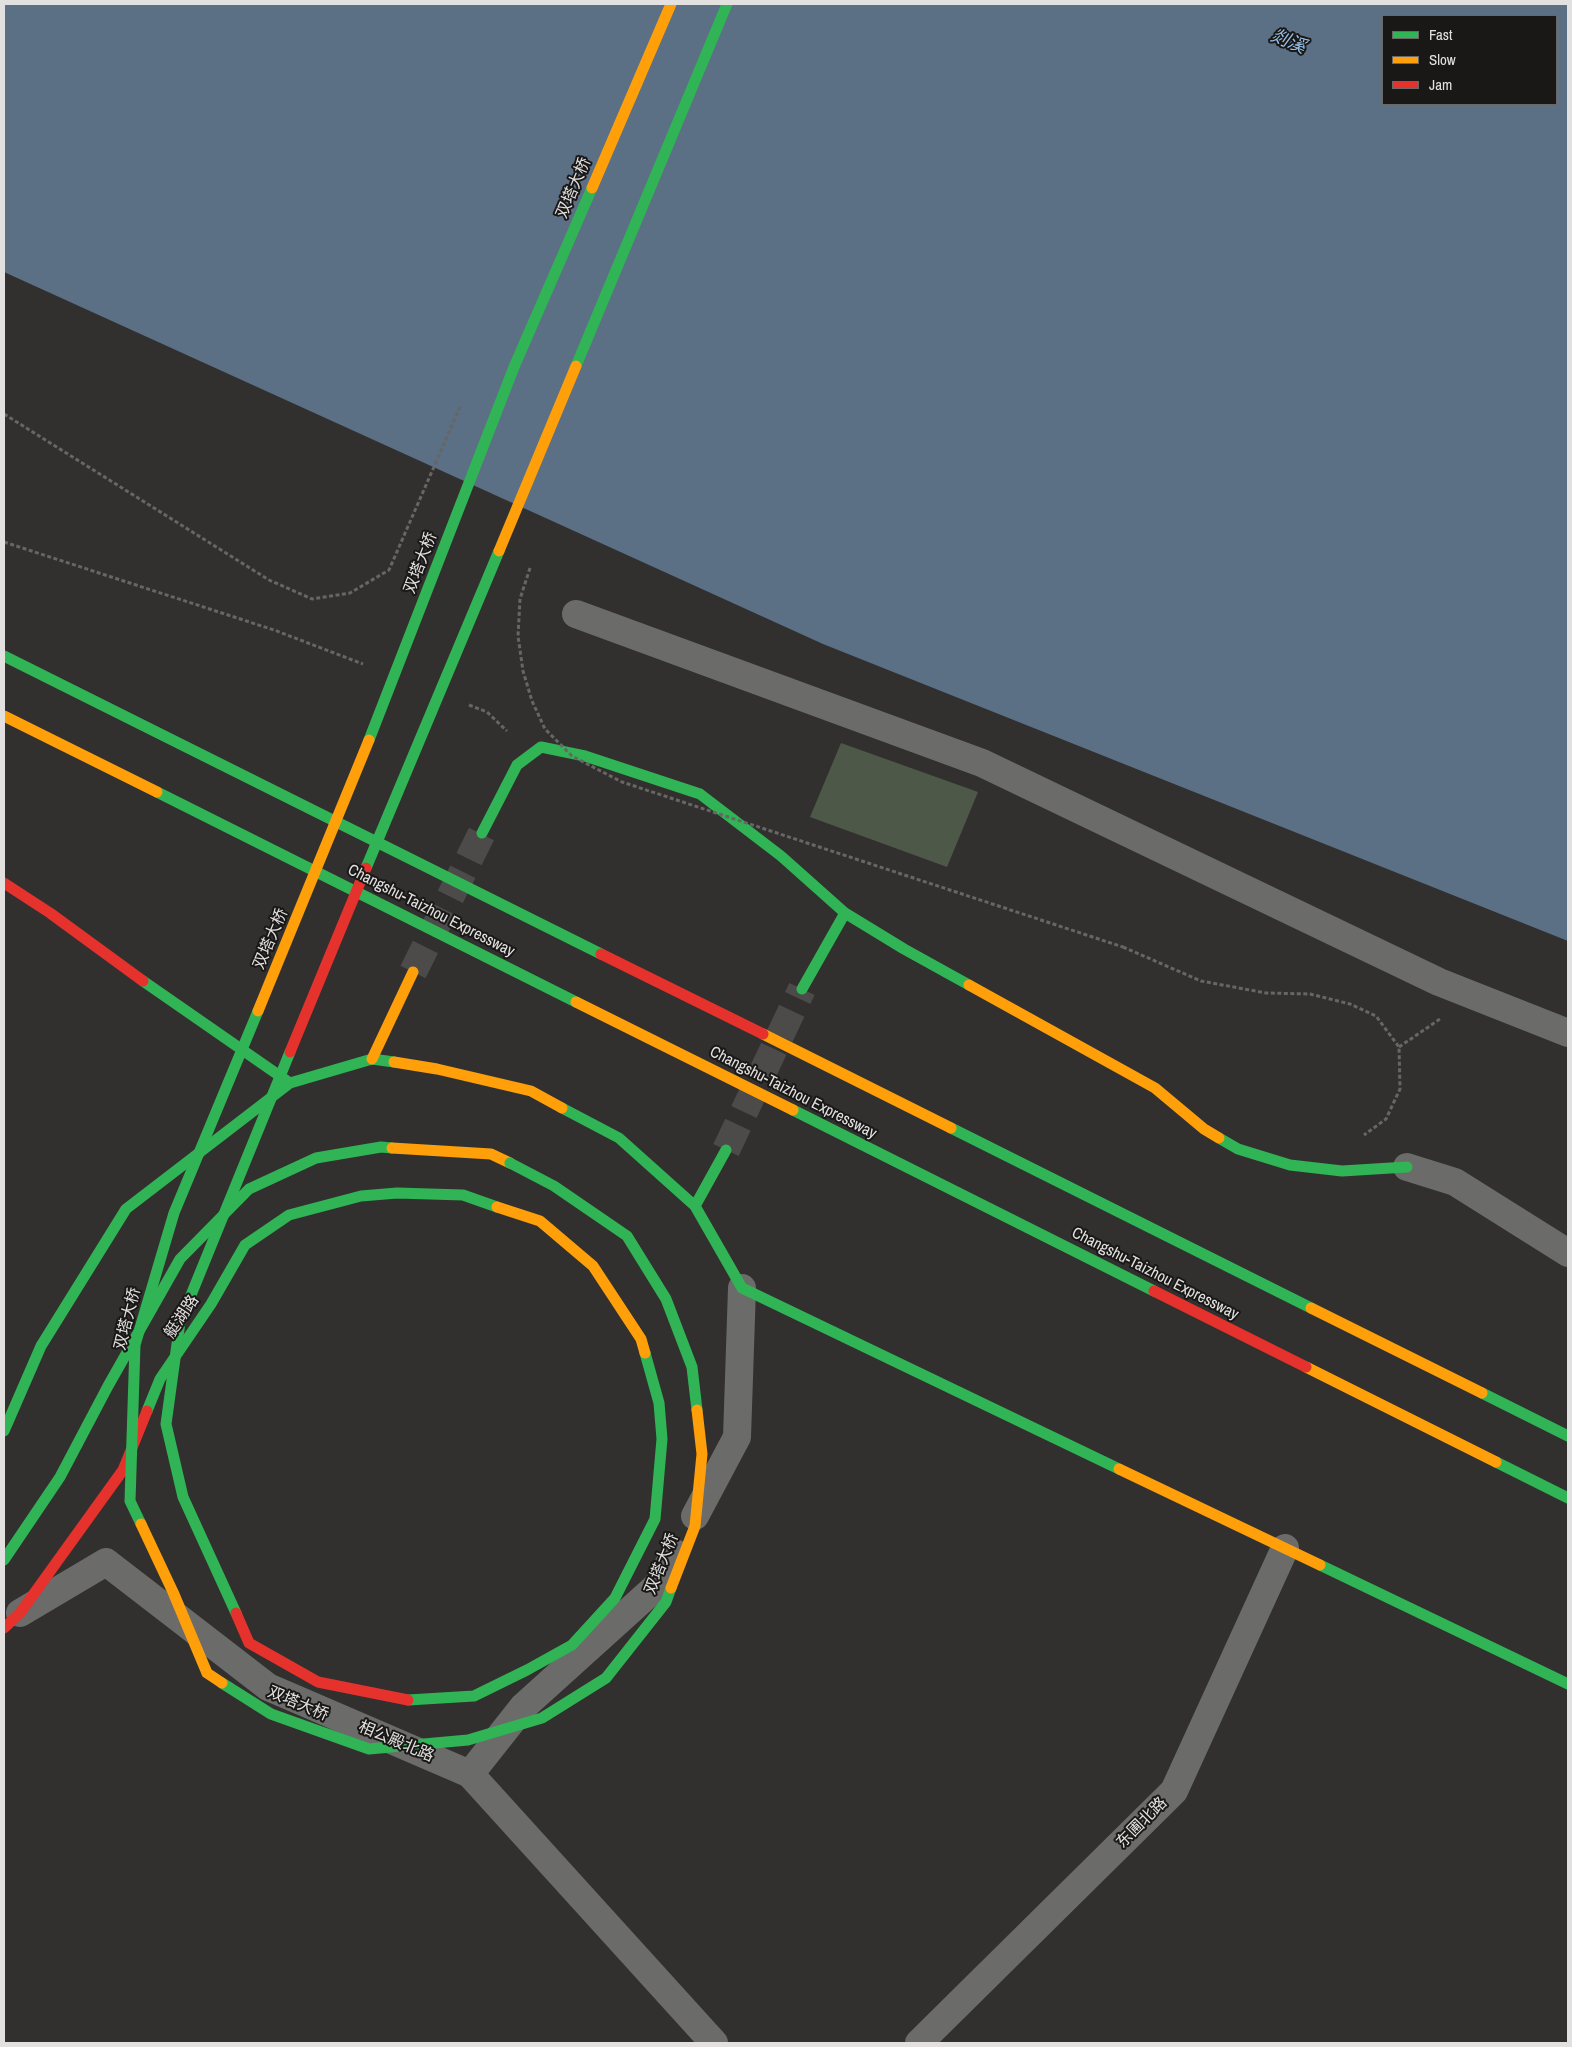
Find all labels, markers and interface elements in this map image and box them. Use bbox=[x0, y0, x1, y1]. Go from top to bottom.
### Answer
legend bbox=[1382, 15, 1557, 105]
text: Fast bbox=[1429, 24, 1452, 45]
water label: 剡溪 bbox=[1267, 25, 1309, 59]
text: Slow bbox=[1429, 49, 1456, 70]
text: Jam bbox=[1429, 74, 1452, 95]
street label: 双塔大桥 bbox=[553, 155, 595, 221]
street label: 双塔大桥 bbox=[401, 530, 441, 596]
street label: Changshu-Taizhou Expressway bbox=[344, 861, 518, 961]
street label: 双塔大桥 bbox=[250, 906, 292, 972]
street label: Changshu-Taizhou Expressway bbox=[706, 1043, 880, 1143]
street label: Changshu-Taizhou Expressway bbox=[1068, 1224, 1242, 1324]
street label: 双塔大桥 bbox=[111, 1286, 145, 1352]
street label: 艇湖路 bbox=[161, 1292, 203, 1342]
street label: 双塔大桥 bbox=[641, 1531, 683, 1597]
street label: 双塔大桥 bbox=[265, 1683, 331, 1725]
street label: 相公殿北路 bbox=[355, 1718, 437, 1766]
street label: 东圃北路 bbox=[1113, 1794, 1171, 1852]

